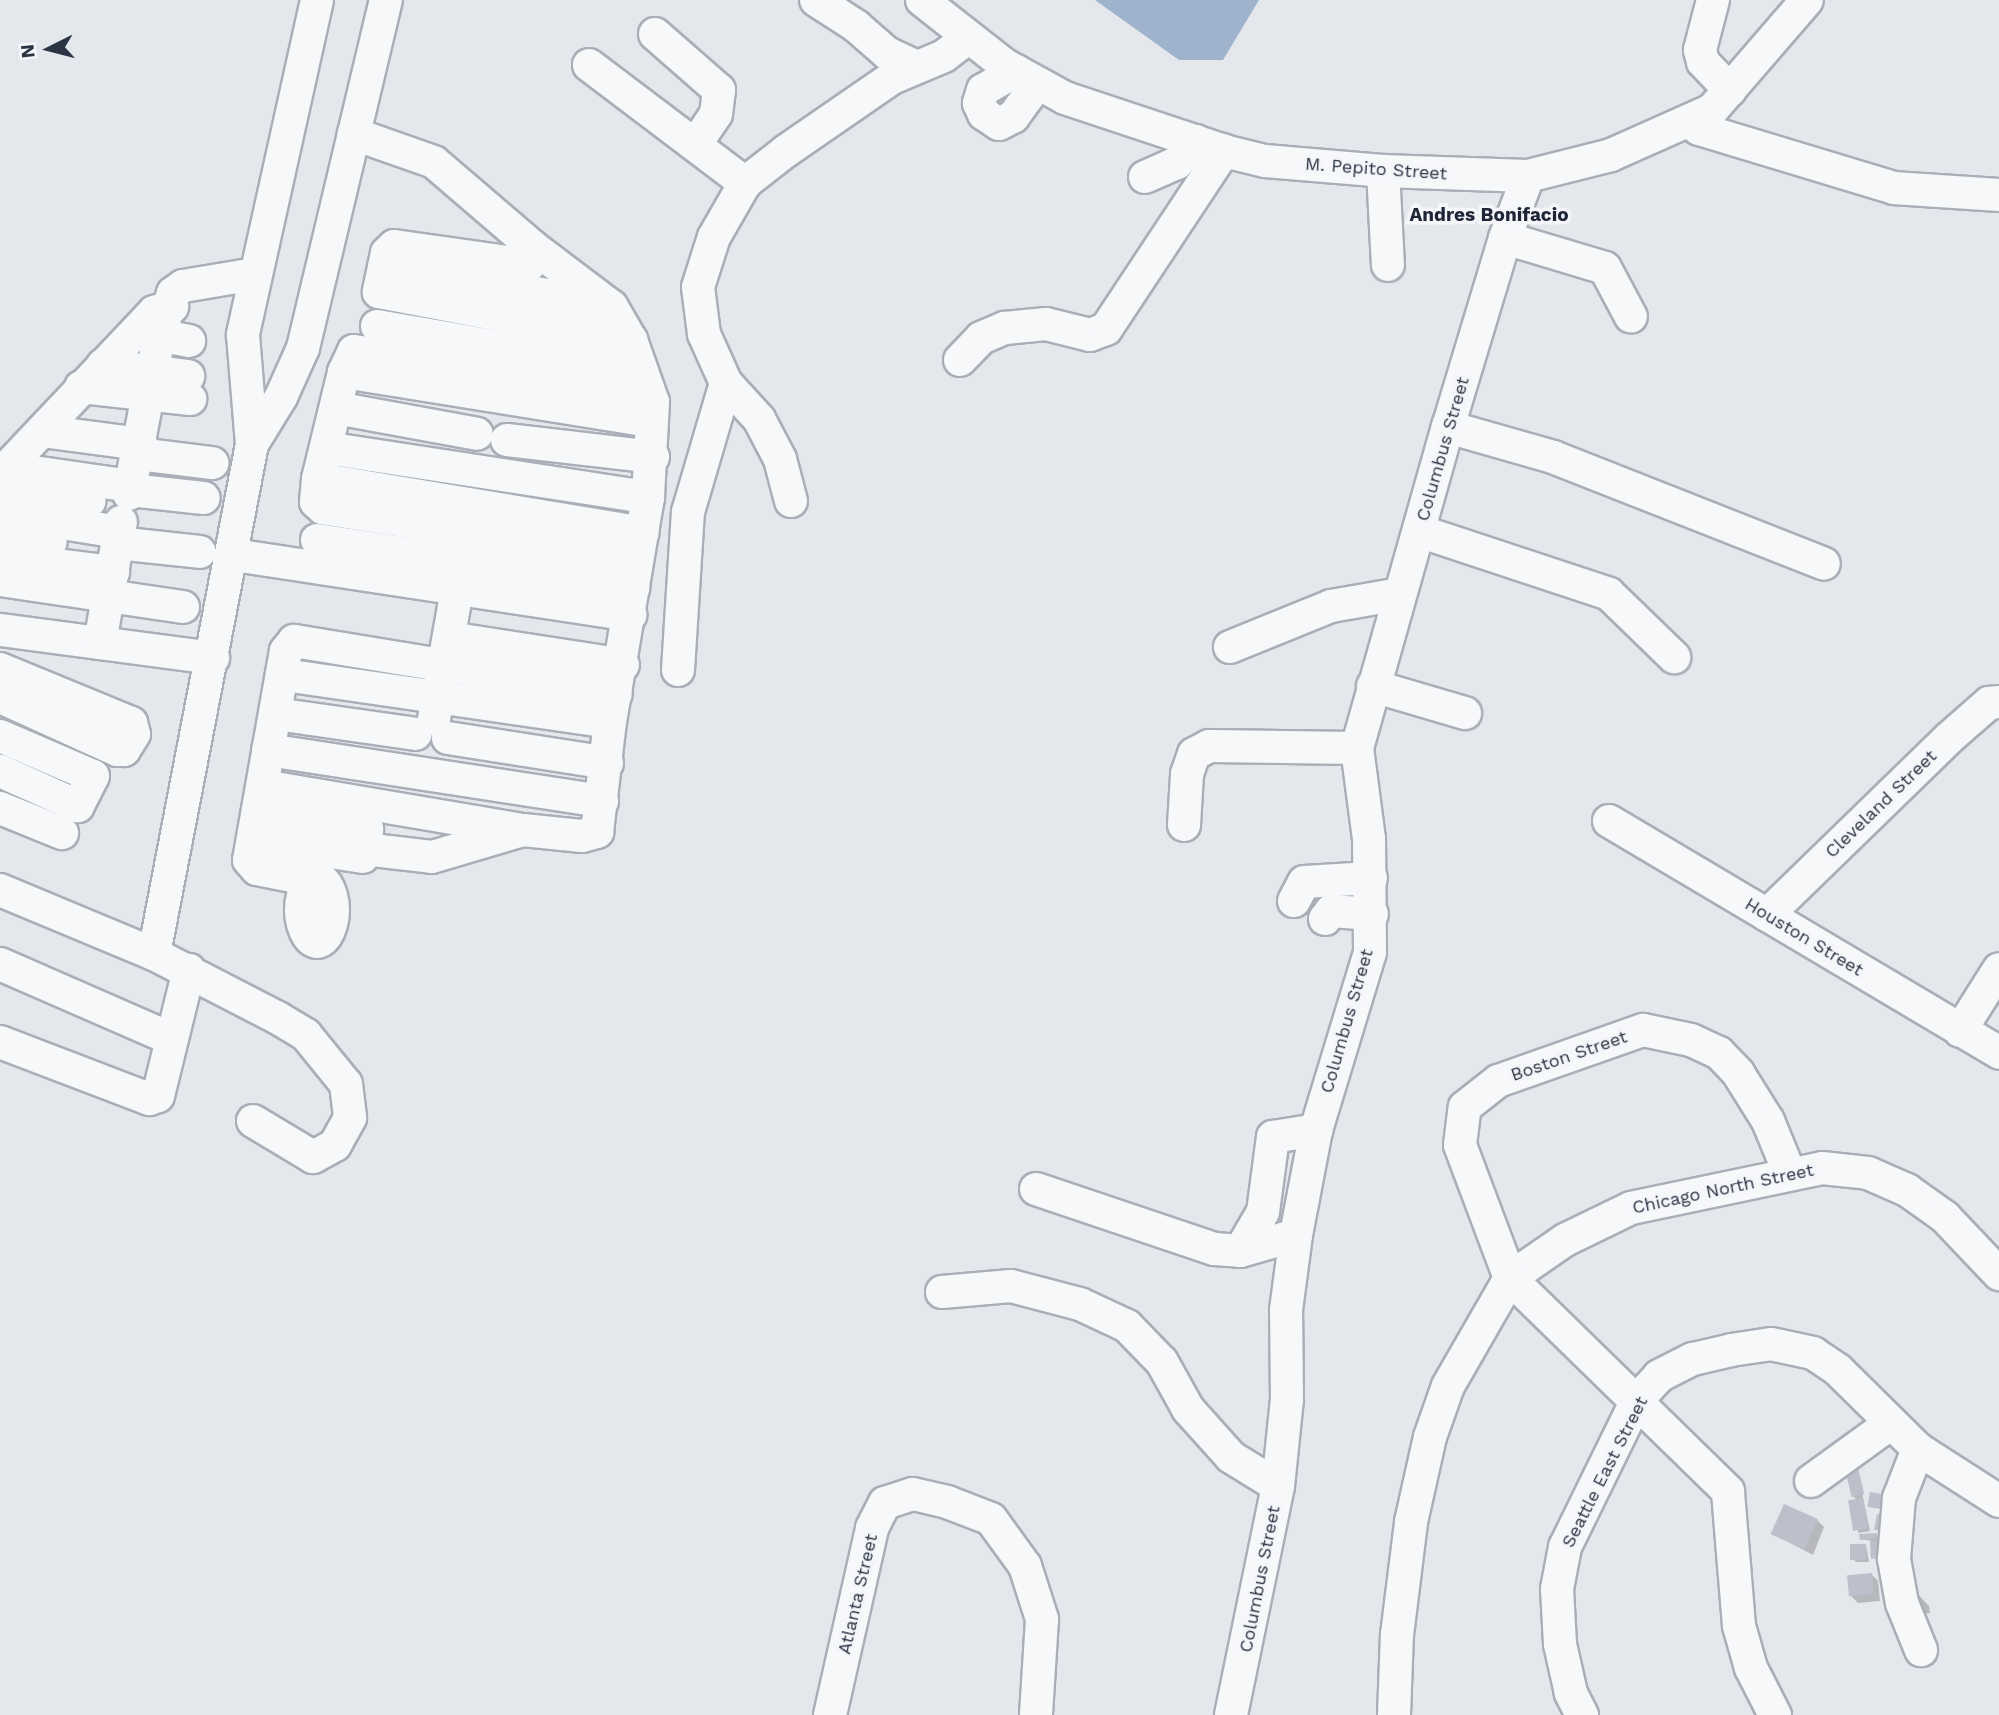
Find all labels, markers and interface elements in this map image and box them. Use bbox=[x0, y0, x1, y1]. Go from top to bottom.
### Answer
north arrow bbox=[14, 14, 84, 84]
text: N bbox=[15, 43, 40, 59]
street label: M. Pepito Street bbox=[1304, 153, 1448, 185]
district label: Andres Bonifacio bbox=[1409, 204, 1569, 226]
street label: Columbus Street bbox=[1412, 374, 1474, 524]
street label: Cleveland Street bbox=[1821, 745, 1941, 863]
street label: Houston Street bbox=[1741, 893, 1867, 981]
street label: Columbus Street bbox=[1316, 946, 1378, 1096]
street label: Boston Street bbox=[1508, 1026, 1630, 1086]
street label: Chicago North Street bbox=[1630, 1159, 1816, 1219]
street label: Seattle East Street bbox=[1558, 1393, 1652, 1551]
street label: Columbus Street bbox=[1235, 1504, 1285, 1654]
street label: Atlanta Street bbox=[834, 1531, 882, 1657]

